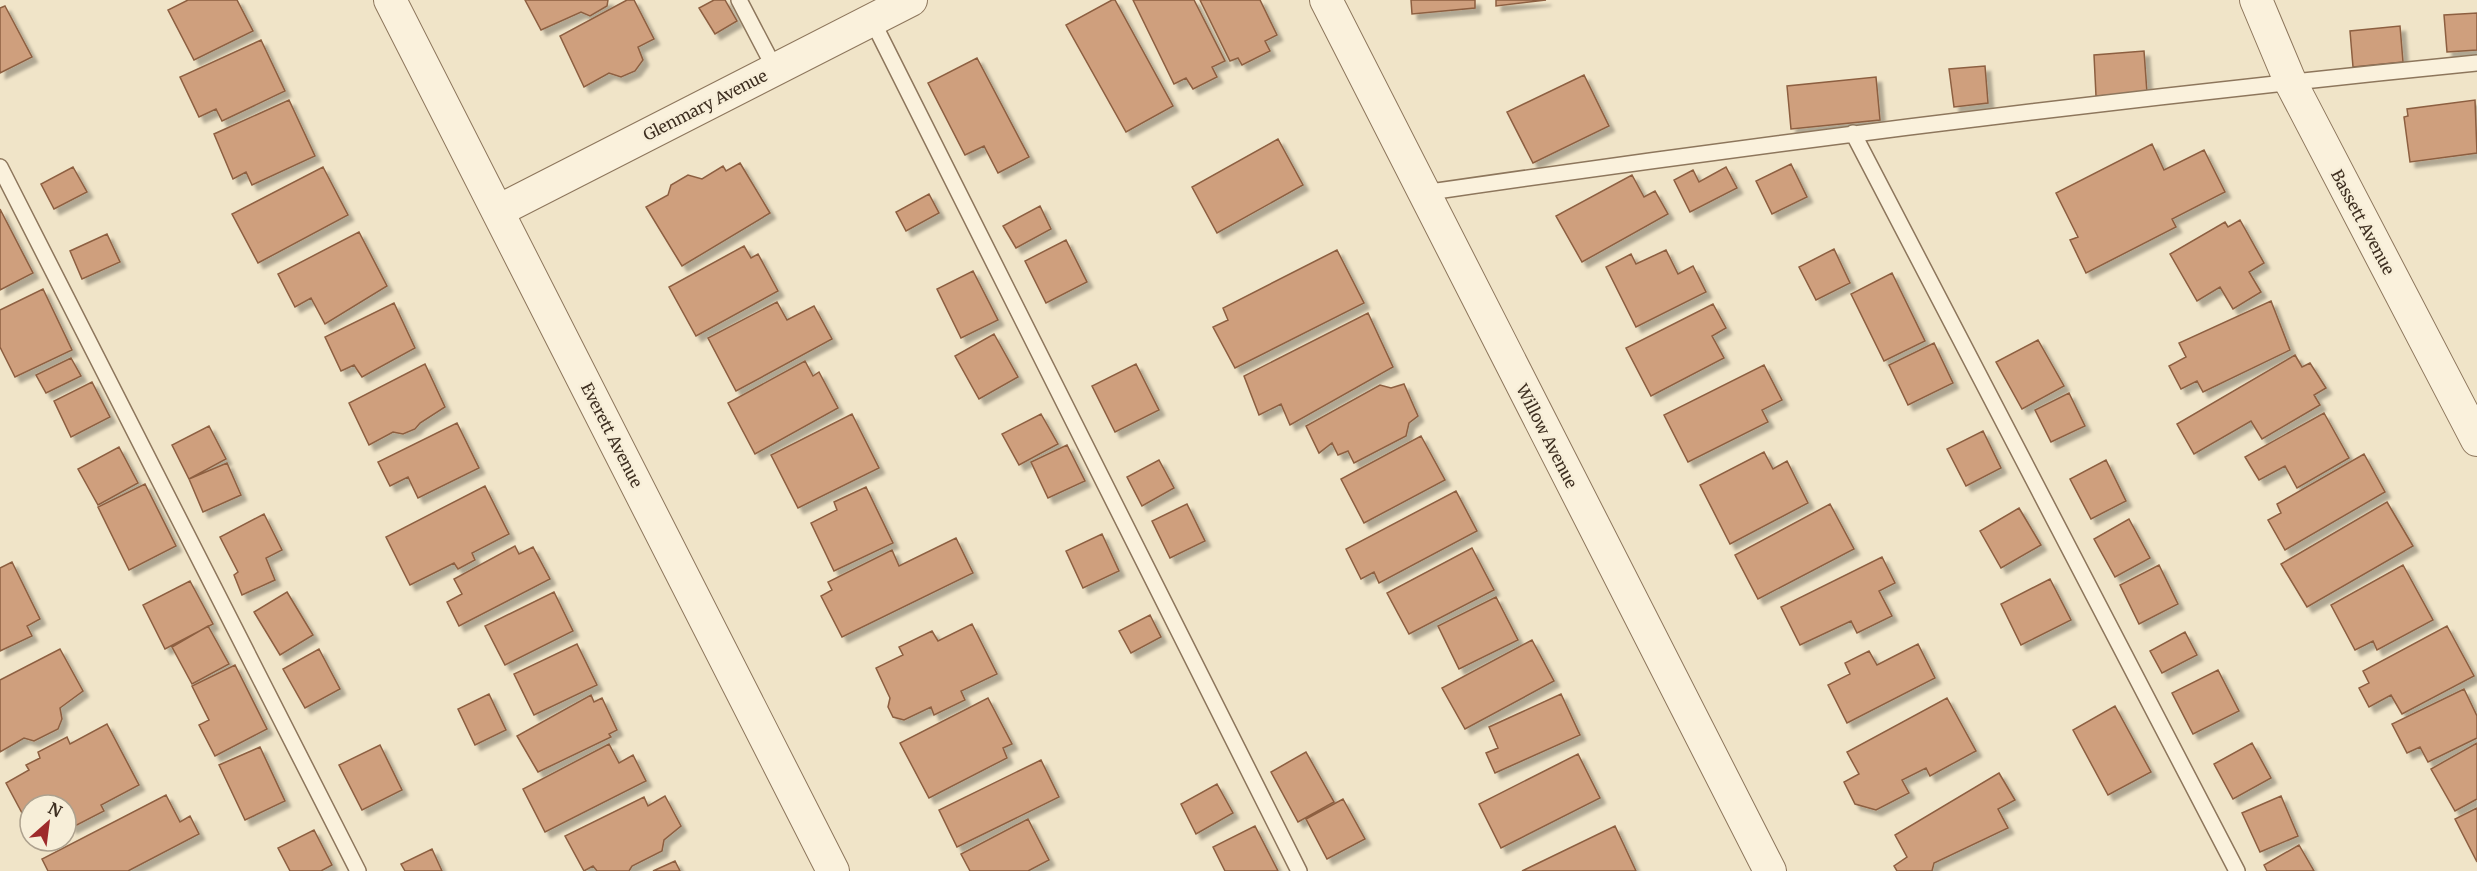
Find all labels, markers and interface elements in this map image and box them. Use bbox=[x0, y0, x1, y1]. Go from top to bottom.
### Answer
street label: Glenmary Avenue bbox=[640, 65, 770, 145]
street label: Bassett Avenue bbox=[2327, 166, 2399, 278]
street label: Everett Avenue bbox=[577, 379, 647, 491]
street label: Willow Avenue bbox=[1512, 380, 1582, 491]
north arrow bbox=[18, 793, 78, 853]
text: N bbox=[45, 798, 66, 822]

